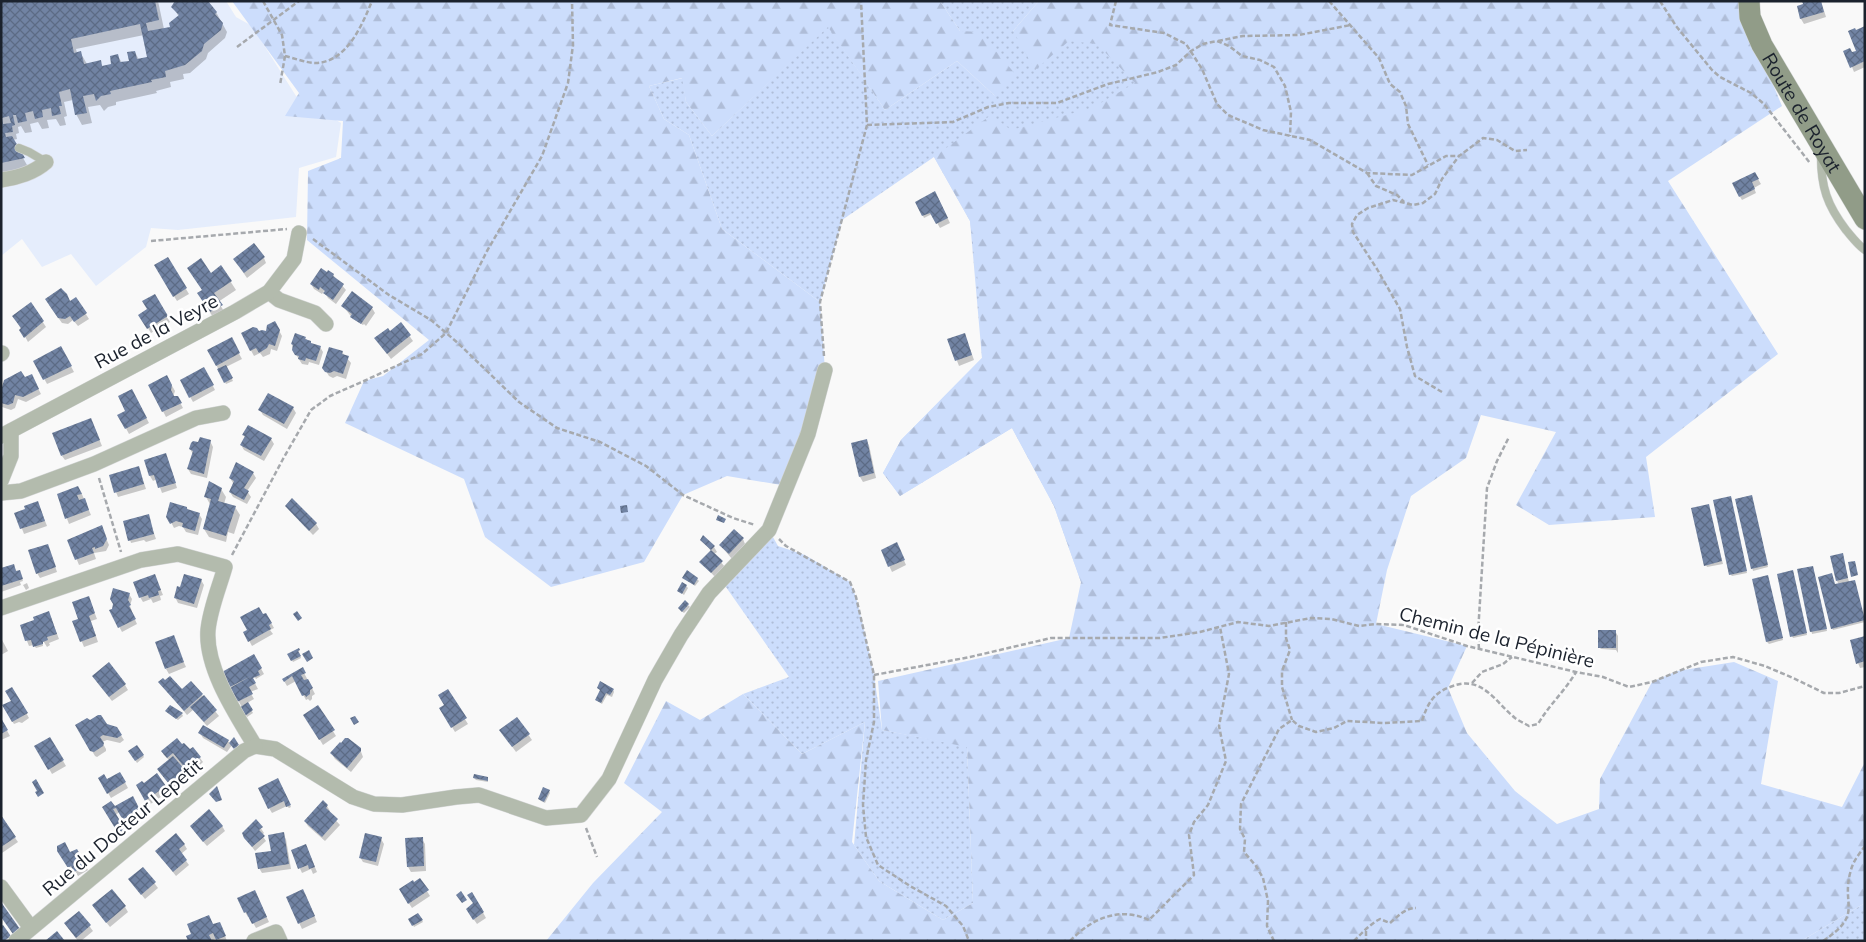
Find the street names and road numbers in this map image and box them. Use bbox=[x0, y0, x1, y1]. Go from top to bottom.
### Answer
street label: Route de Royat bbox=[1757, 48, 1847, 177]
street label: Rue de la Veyre bbox=[90, 288, 222, 374]
street label: Chemin de la Pépinière bbox=[1397, 601, 1597, 673]
street label: Rue du Docteur Lepetit bbox=[37, 753, 207, 901]

